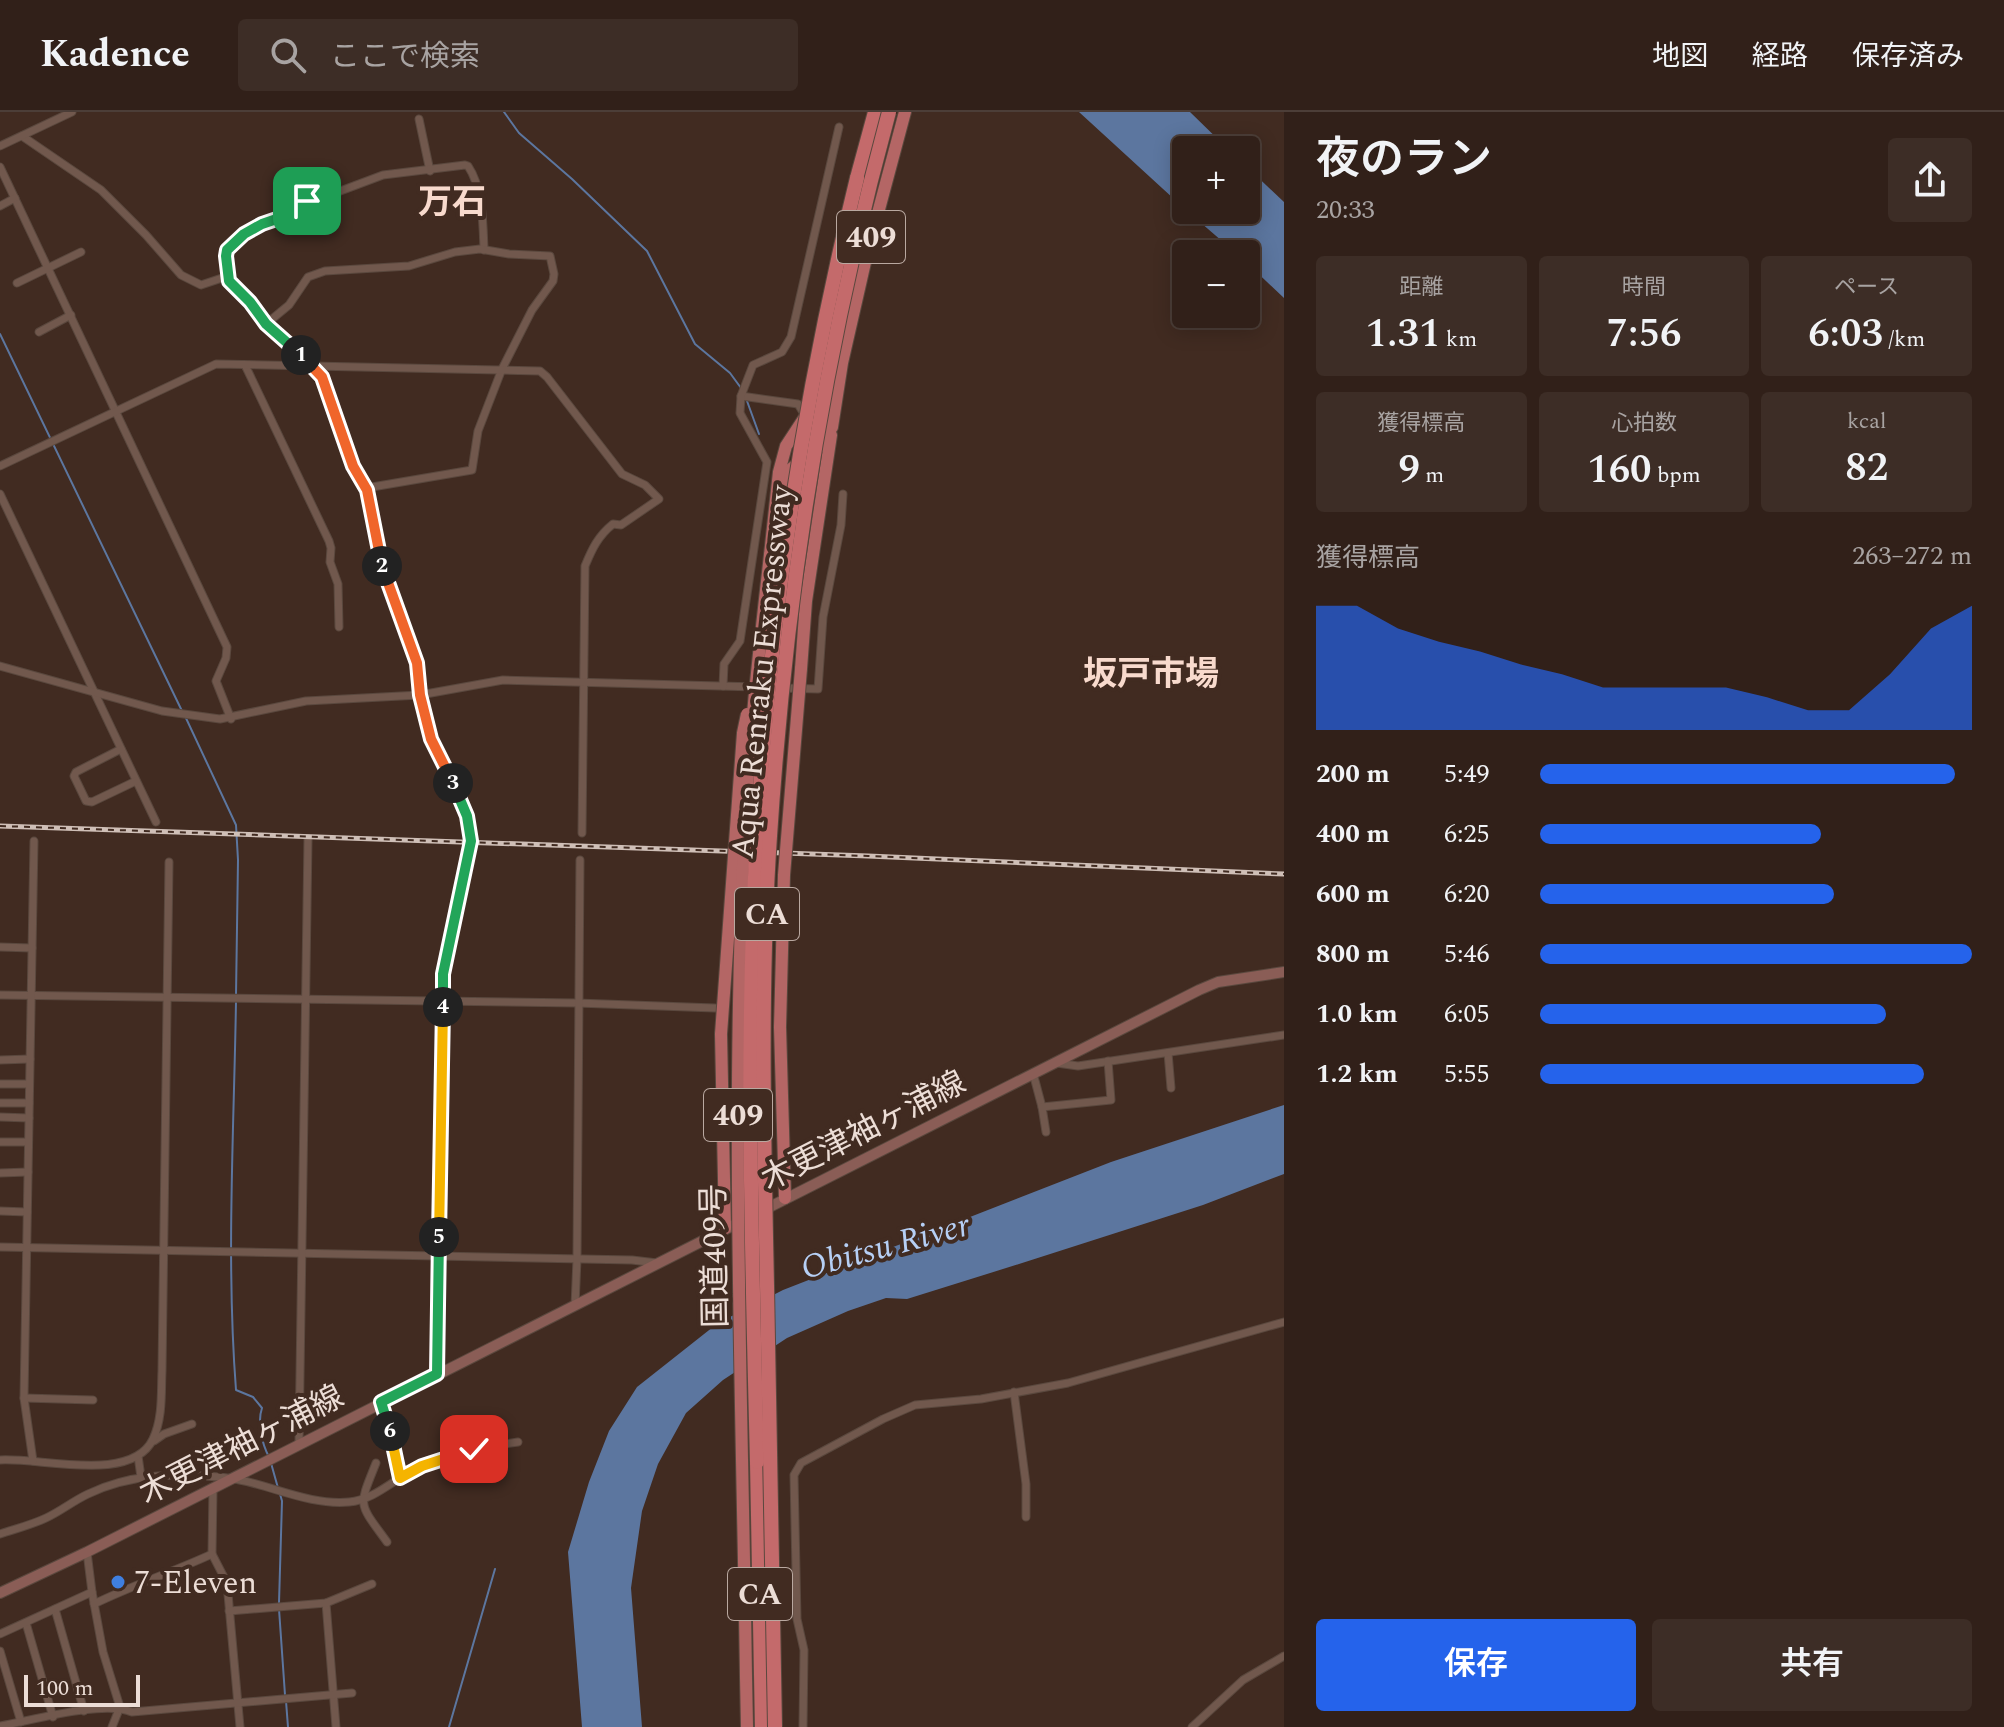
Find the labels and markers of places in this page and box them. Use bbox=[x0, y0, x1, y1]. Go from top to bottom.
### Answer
pin bbox=[273, 167, 341, 235]
pin: 1 bbox=[281, 335, 321, 375]
pin: 2 bbox=[362, 546, 402, 586]
pin: 3 bbox=[433, 763, 473, 803]
pin: 4 bbox=[423, 987, 463, 1027]
pin: 5 bbox=[419, 1217, 459, 1257]
pin: 6 bbox=[370, 1411, 410, 1451]
pin bbox=[440, 1415, 508, 1483]
place label: 7-Eleven bbox=[134, 1559, 257, 1608]
marker: 7-Eleven bbox=[109, 1573, 127, 1591]

